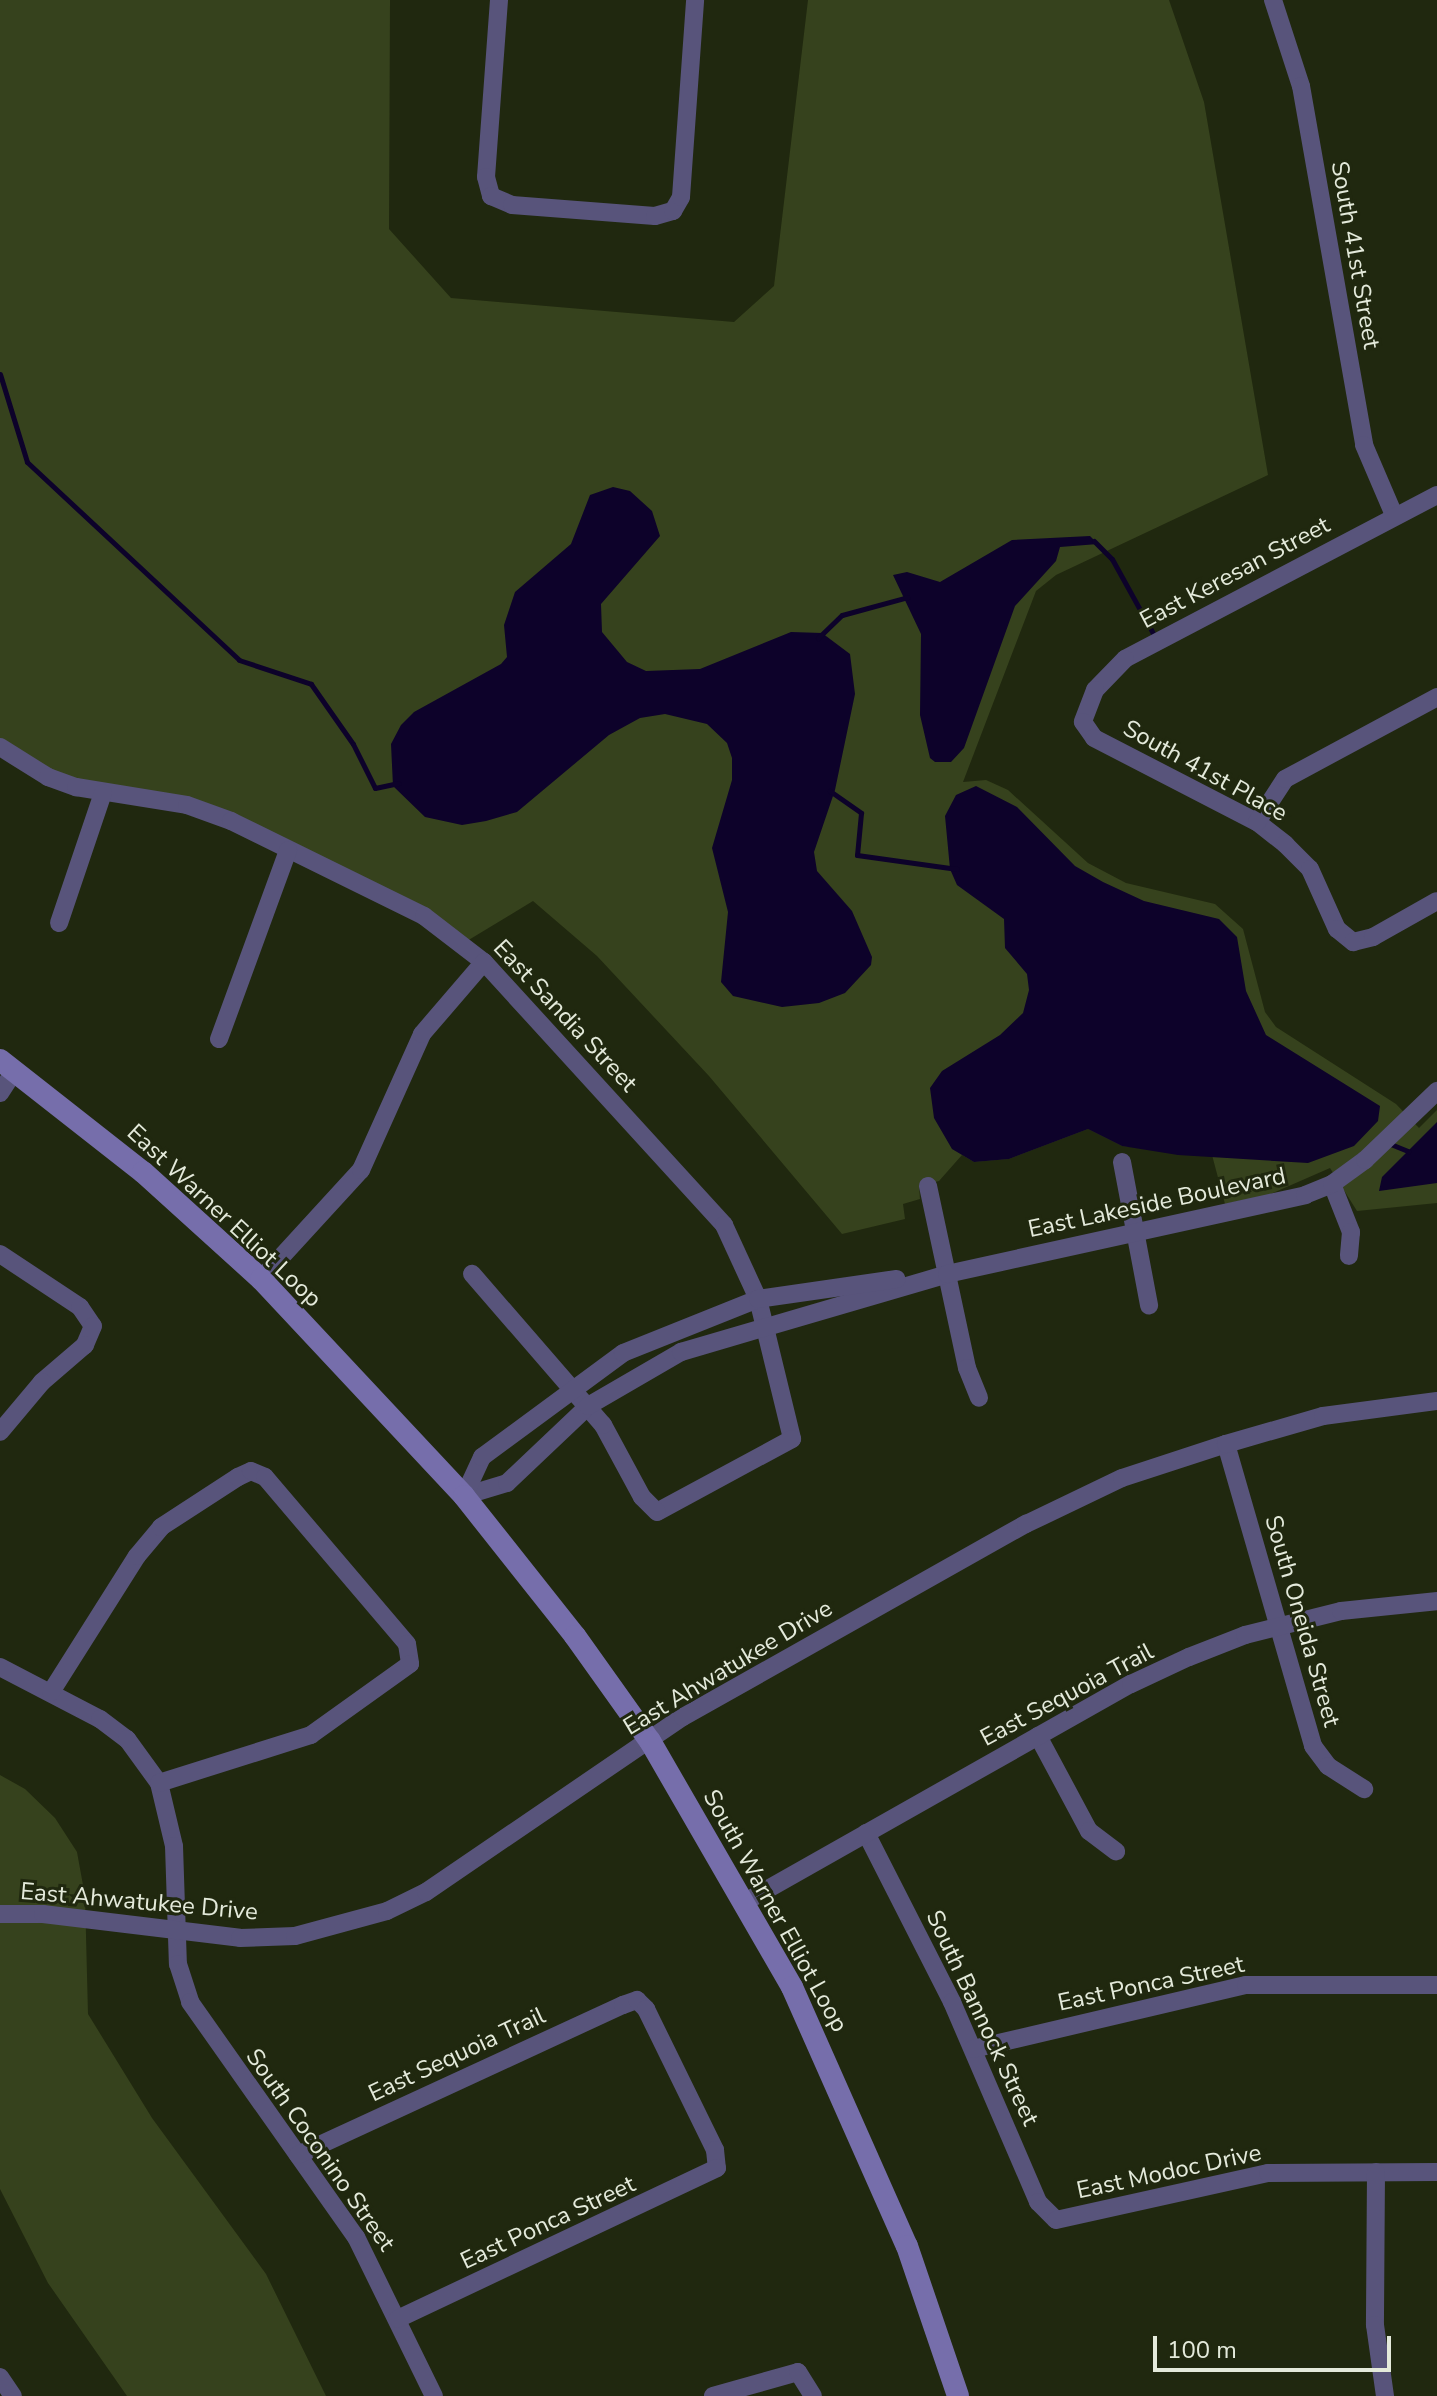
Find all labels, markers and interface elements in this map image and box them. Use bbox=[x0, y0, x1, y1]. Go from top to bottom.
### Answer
street label: South 41st Street bbox=[1324, 159, 1386, 351]
street label: East Keresan Street bbox=[1135, 511, 1335, 635]
street label: South 41st Place bbox=[1118, 714, 1292, 828]
street label: East Sandia Street bbox=[487, 934, 643, 1098]
street label: East Warner Elliot Loop bbox=[121, 1118, 327, 1314]
street label: East Lakeside Boulevard bbox=[1026, 1162, 1288, 1244]
street label: South Oneida Street bbox=[1258, 1512, 1346, 1730]
street label: East Ahwatukee Drive bbox=[618, 1594, 838, 1742]
street label: East Sequoia Trail bbox=[976, 1637, 1158, 1753]
street label: South Warner Elliot Loop bbox=[696, 1785, 854, 2037]
street label: East Ahwatukee Drive bbox=[19, 1877, 259, 1927]
street label: South Bannock Street bbox=[919, 1906, 1045, 2130]
street label: East Ponca Street bbox=[1055, 1950, 1247, 2018]
street label: East Sequoia Trail bbox=[364, 2001, 550, 2109]
street label: South Coconino Street bbox=[239, 2043, 401, 2257]
street label: East Modoc Drive bbox=[1074, 2138, 1264, 2206]
street label: East Ponca Street bbox=[456, 2170, 640, 2276]
scale bar bbox=[1157, 2320, 1395, 2370]
text: 100 m bbox=[1167, 2334, 1237, 2366]

